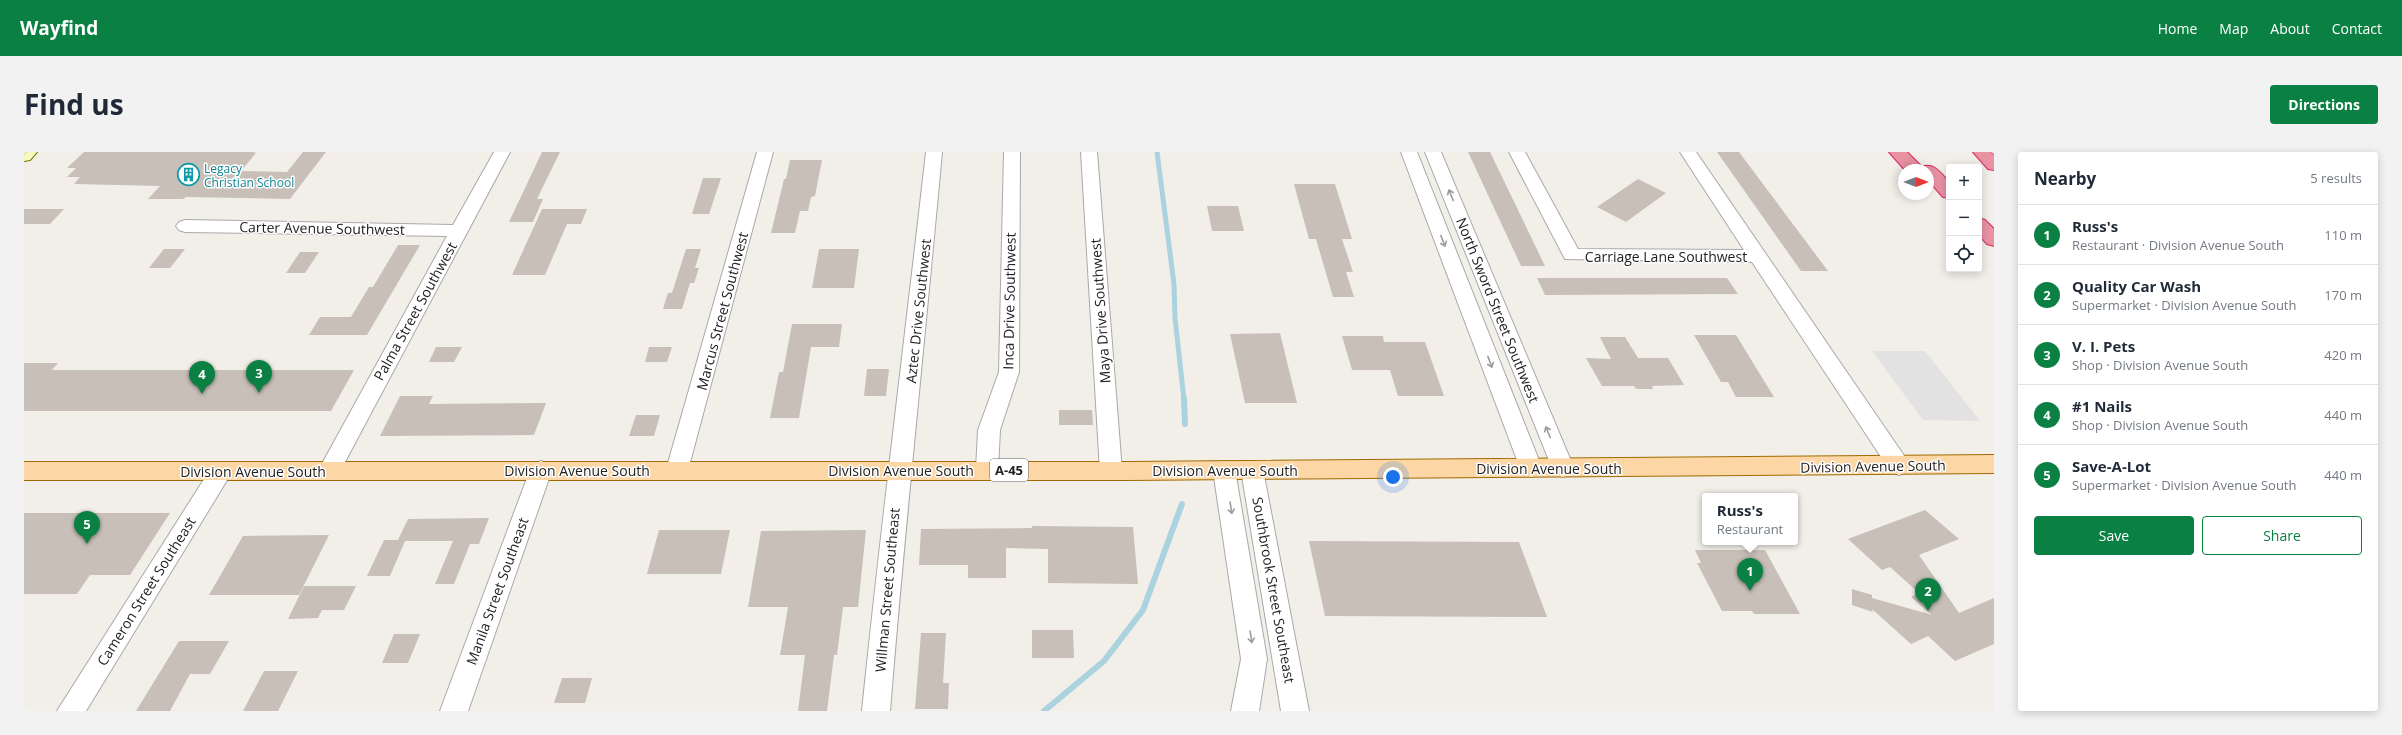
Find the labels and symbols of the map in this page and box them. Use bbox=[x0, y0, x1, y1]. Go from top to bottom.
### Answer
place label: Legacy Christian School bbox=[204, 160, 294, 191]
building icon: Legacy Christian School bbox=[176, 162, 202, 188]
north arrow bbox=[1898, 164, 1934, 200]
one-way arrow bbox=[1447, 190, 1454, 202]
street label: North Sword Street Southwest bbox=[1452, 215, 1544, 405]
street label: Carter Avenue Southwest bbox=[239, 217, 405, 239]
street label: Marcus Street Southwest bbox=[692, 230, 752, 392]
street label: Inca Drive Southwest bbox=[998, 232, 1020, 370]
one-way arrow bbox=[1440, 234, 1448, 246]
street label: Palma Street Southwest bbox=[369, 238, 461, 384]
street label: Aztec Drive Southwest bbox=[901, 238, 935, 384]
street label: Maya Drive Southwest bbox=[1085, 238, 1115, 384]
street label: Carriage Lane Southwest bbox=[1585, 247, 1747, 266]
one-way arrow bbox=[1487, 355, 1495, 367]
pin: 3 bbox=[246, 360, 272, 393]
pin: 4 bbox=[189, 361, 215, 394]
one-way arrow bbox=[1544, 426, 1551, 438]
street label: Division Avenue South bbox=[1800, 455, 1946, 477]
road number: A-45 bbox=[990, 459, 1028, 481]
street label: Division Avenue South bbox=[1476, 459, 1622, 478]
street label: Division Avenue South bbox=[504, 461, 650, 480]
street label: Division Avenue South bbox=[828, 461, 974, 480]
street label: Division Avenue South bbox=[1152, 461, 1298, 480]
street label: Division Avenue South bbox=[180, 462, 326, 481]
your location bbox=[1383, 467, 1403, 487]
street label: Southbrook Street Southeast bbox=[1248, 495, 1300, 685]
one-way arrow bbox=[1227, 501, 1235, 514]
street label: Willman Street Southeast bbox=[870, 507, 904, 673]
pin: 5 bbox=[74, 511, 100, 544]
street label: Cameron Street Southeast bbox=[92, 513, 200, 669]
street label: Manila Street Southeast bbox=[461, 515, 533, 667]
pin: 1 bbox=[1737, 558, 1763, 591]
pin: 2 bbox=[1915, 578, 1941, 611]
one-way arrow bbox=[1247, 630, 1255, 643]

